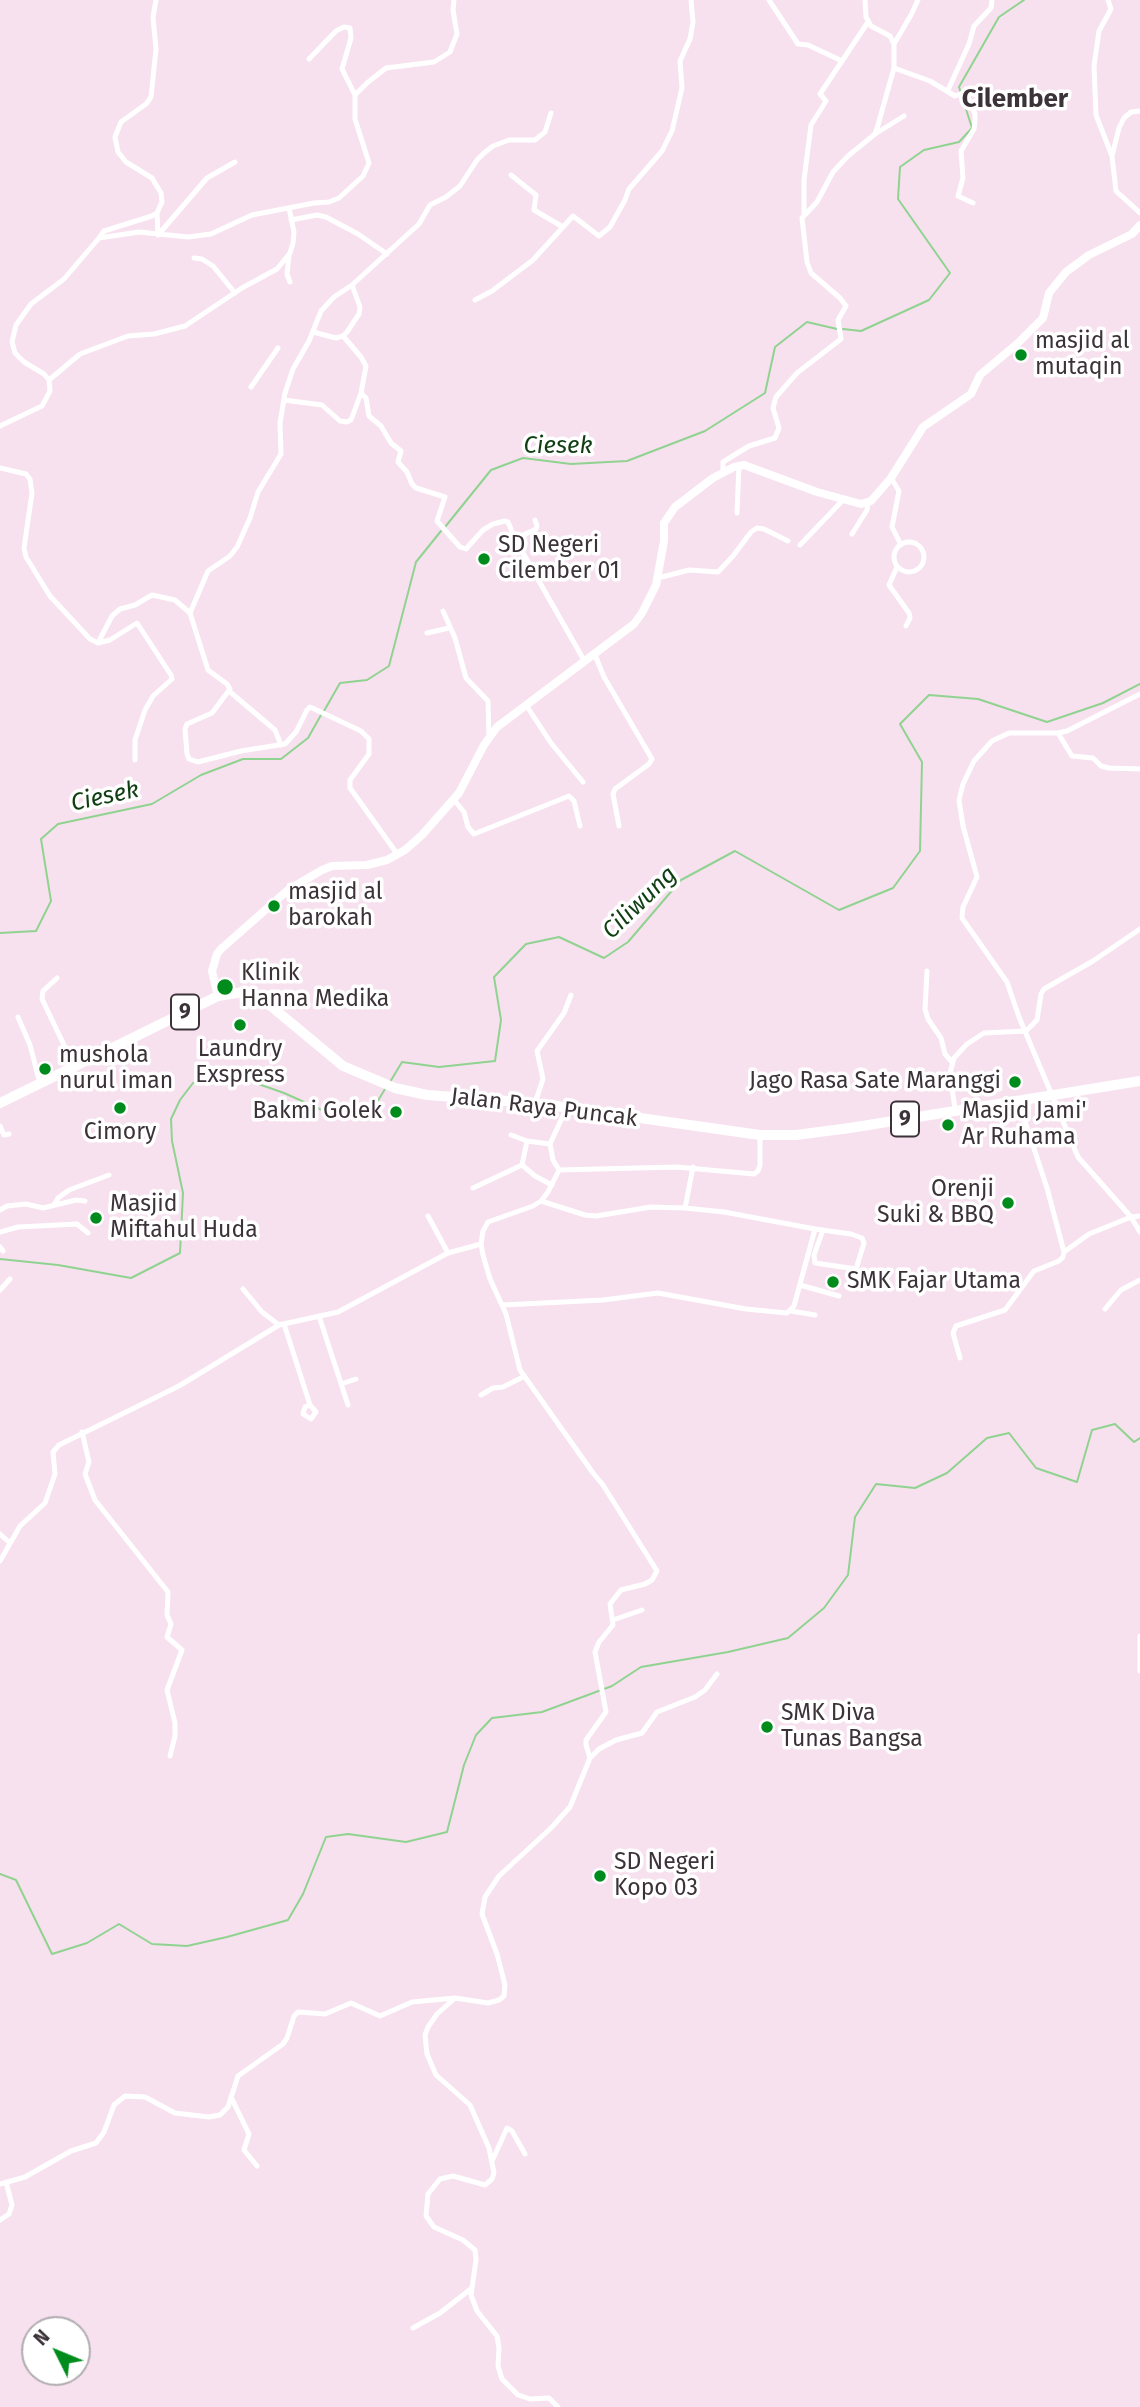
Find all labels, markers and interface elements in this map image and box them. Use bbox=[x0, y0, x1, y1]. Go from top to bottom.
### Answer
district label: Cilember bbox=[962, 84, 1068, 116]
place label: masjid al mutaqin bbox=[1035, 328, 1130, 382]
marker: masjid al mutaqin bbox=[1013, 347, 1029, 363]
water label: Ciesek bbox=[524, 432, 592, 460]
place label: SD Negeri Cilember 01 bbox=[498, 532, 620, 586]
marker: SD Negeri Cilember 01 bbox=[476, 551, 492, 567]
water label: Ciesek bbox=[68, 776, 142, 818]
water label: Ciliwung bbox=[597, 861, 683, 945]
place label: masjid al barokah bbox=[288, 879, 383, 933]
marker: masjid al barokah bbox=[266, 898, 282, 914]
place label: Klinik Hanna Medika bbox=[241, 960, 389, 1014]
marker: Klinik Hanna Medika bbox=[215, 977, 235, 997]
road number: 9 bbox=[171, 995, 199, 1030]
marker: Laundry Exspress bbox=[232, 1017, 248, 1033]
place label: Laundry Exspress bbox=[195, 1036, 285, 1090]
place label: mushola nurul iman bbox=[59, 1042, 173, 1096]
marker: mushola nurul iman bbox=[37, 1061, 53, 1077]
place label: Jago Rasa Sate Maranggi bbox=[749, 1068, 1001, 1096]
marker: Jago Rasa Sate Maranggi bbox=[1007, 1074, 1023, 1090]
street label: Jalan Raya Puncak bbox=[449, 1083, 639, 1133]
place label: Bakmi Golek bbox=[253, 1098, 382, 1126]
place label: Masjid Jami' Ar Ruhama bbox=[962, 1098, 1086, 1152]
marker: Cimory bbox=[112, 1100, 128, 1116]
road number: 9 bbox=[891, 1102, 919, 1136]
marker: Bakmi Golek bbox=[388, 1104, 404, 1120]
marker: Masjid Jami' Ar Ruhama bbox=[940, 1117, 956, 1133]
place label: Cimory bbox=[84, 1119, 156, 1147]
place label: Orenji Suki & BBQ bbox=[877, 1176, 994, 1230]
place label: Masjid Miftahul Huda bbox=[110, 1191, 258, 1245]
marker: Orenji Suki & BBQ bbox=[1000, 1195, 1016, 1211]
marker: Masjid Miftahul Huda bbox=[88, 1210, 104, 1226]
place label: SMK Fajar Utama bbox=[847, 1268, 1021, 1296]
marker: SMK Fajar Utama bbox=[825, 1274, 841, 1290]
place label: SMK Diva Tunas Bangsa bbox=[781, 1700, 923, 1754]
marker: SMK Diva Tunas Bangsa bbox=[759, 1719, 775, 1735]
place label: SD Negeri Kopo 03 bbox=[614, 1849, 715, 1903]
marker: SD Negeri Kopo 03 bbox=[592, 1868, 608, 1884]
north arrow bbox=[21, 2316, 91, 2386]
text: N bbox=[29, 2325, 54, 2350]

